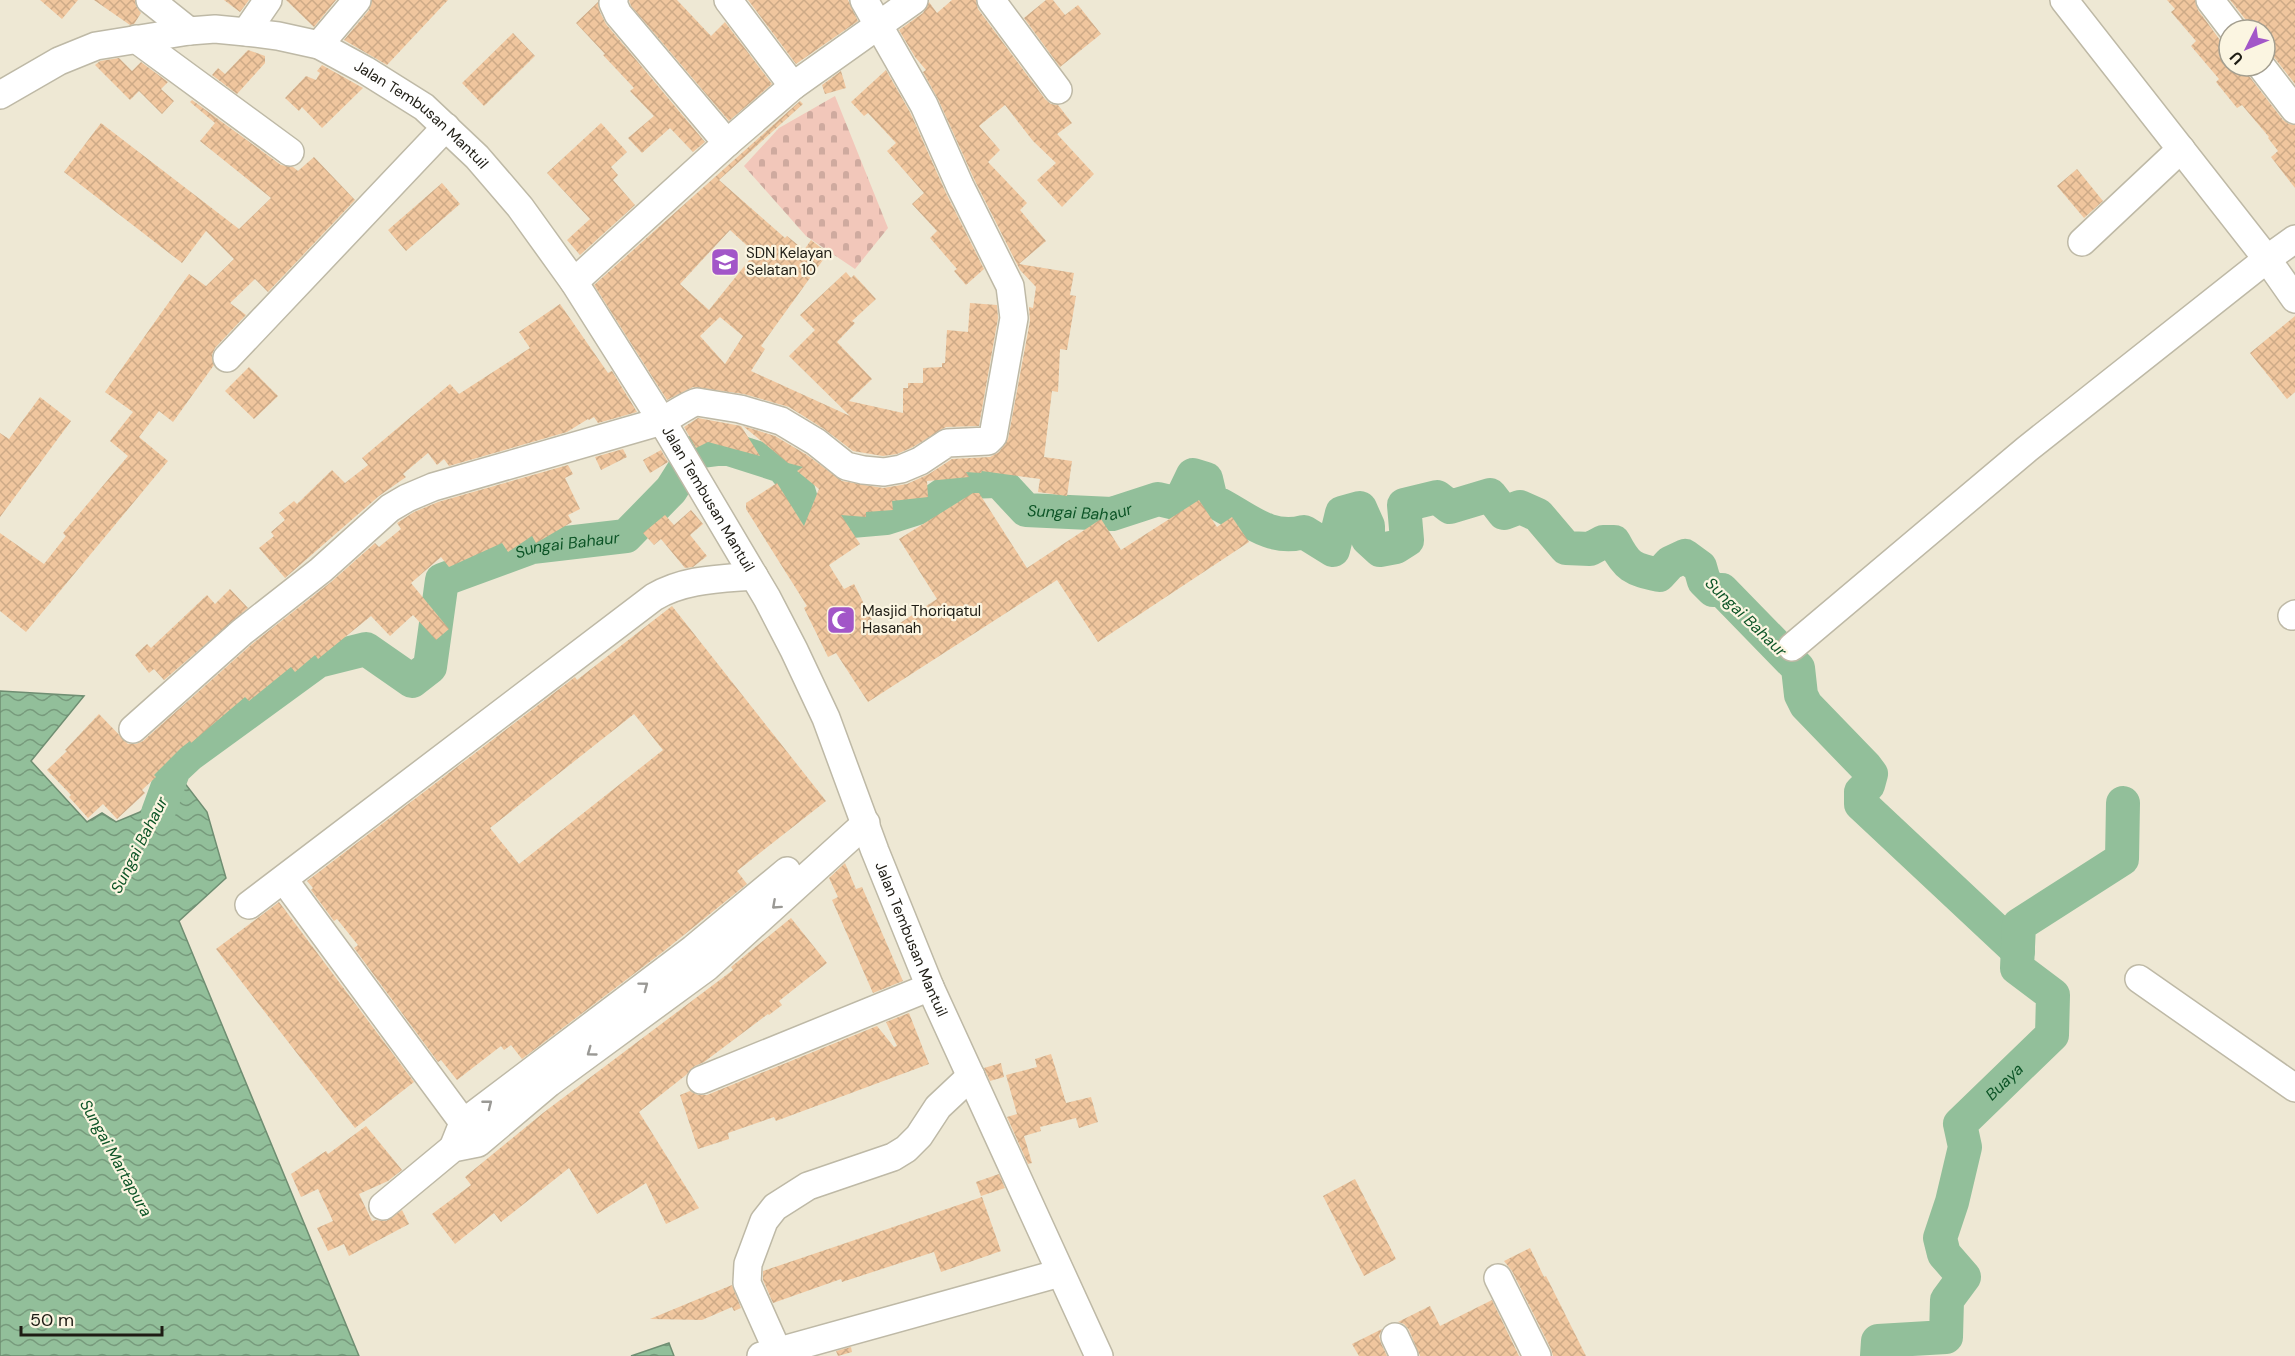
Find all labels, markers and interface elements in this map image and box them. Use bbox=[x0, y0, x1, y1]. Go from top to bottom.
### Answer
north arrow bbox=[2217, 18, 2277, 78]
text: U bbox=[2225, 47, 2248, 69]
street label: Jalan Tembusan Mantuil bbox=[351, 56, 493, 173]
place label: SDN Kelayan Selatan 10 bbox=[746, 243, 832, 280]
school or university icon: SDN Kelayan Selatan 10 bbox=[709, 246, 741, 278]
street label: Jalan Tembusan Mantuil bbox=[657, 422, 759, 575]
water label: Sungai Bahaur bbox=[1027, 497, 1136, 525]
water label: Sungai Bahaur bbox=[512, 526, 621, 563]
water label: Sungai Bahaur bbox=[1701, 573, 1792, 662]
place label: Masjid Thoriqatul Hasanah bbox=[862, 601, 981, 638]
mosque icon: Masjid Thoriqatul Hasanah bbox=[825, 604, 857, 636]
water label: Sungai Bahaur bbox=[106, 792, 173, 897]
street label: Jalan Tembusan Mantuil bbox=[870, 859, 952, 1020]
one-way arrow bbox=[772, 898, 782, 909]
one-way arrow bbox=[637, 982, 648, 993]
one-way arrow bbox=[586, 1045, 597, 1056]
water label: Buaya bbox=[1981, 1058, 2028, 1105]
water label: Sungai Martapura bbox=[75, 1096, 157, 1220]
one-way arrow bbox=[482, 1100, 493, 1111]
scale bar bbox=[21, 1299, 162, 1337]
text: 50 m bbox=[30, 1308, 74, 1332]

